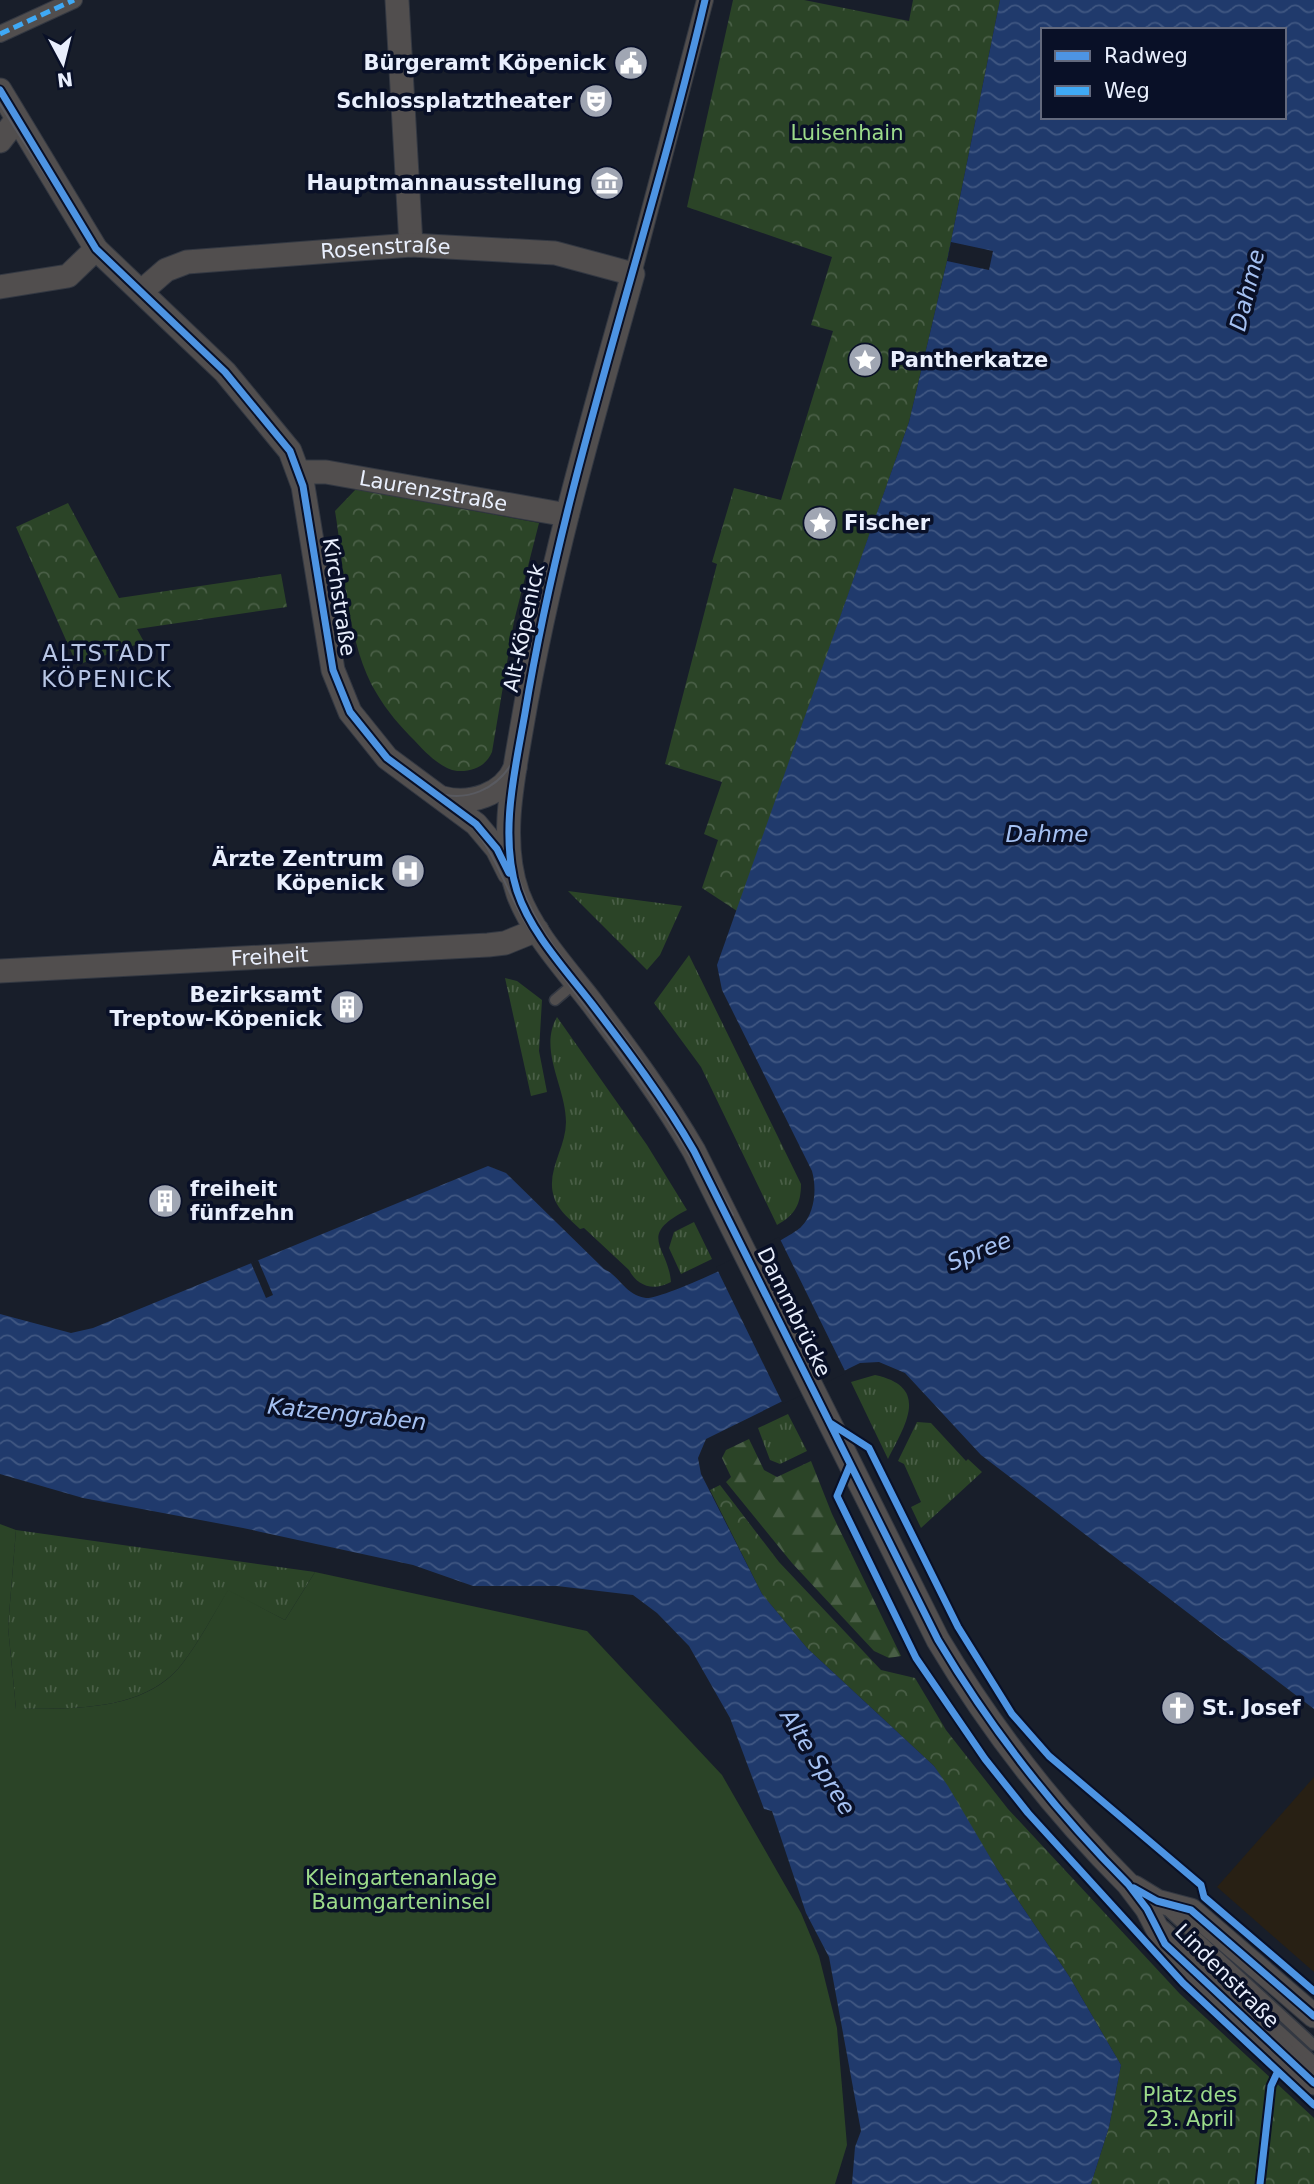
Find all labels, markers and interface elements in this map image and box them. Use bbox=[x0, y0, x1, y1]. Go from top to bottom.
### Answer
north arrow bbox=[28, 28, 98, 98]
legend bbox=[1041, 28, 1286, 119]
public building icon: Bürgeramt Köpenick bbox=[612, 44, 650, 82]
text: Radweg bbox=[1104, 44, 1188, 68]
place label: Bürgeramt Köpenick bbox=[363, 51, 607, 75]
text: N bbox=[56, 68, 74, 92]
text: Weg bbox=[1104, 79, 1150, 103]
theatre icon: Schlossplatztheater bbox=[577, 82, 615, 120]
place label: Schlossplatztheater bbox=[336, 89, 573, 113]
park label: Luisenhain bbox=[791, 121, 903, 145]
museum icon: Hauptmannausstellung bbox=[588, 164, 626, 202]
place label: Hauptmannausstellung bbox=[307, 171, 582, 195]
street label: Rosenstraße bbox=[319, 233, 451, 264]
water label: Dahme bbox=[1224, 247, 1270, 333]
place icon: Pantherkatze bbox=[846, 341, 884, 379]
place label: Pantherkatze bbox=[890, 348, 1048, 372]
street label: Laurenzstraße bbox=[357, 466, 509, 516]
place icon: Fischer bbox=[801, 504, 839, 542]
place label: Fischer bbox=[844, 511, 931, 535]
street label: Kirchstraße bbox=[318, 536, 360, 658]
street label: Alt-Köpenick bbox=[499, 561, 549, 694]
district label: ALTSTADT KÖPENICK bbox=[41, 640, 173, 692]
water label: Dahme bbox=[1006, 821, 1088, 847]
place label: Ärzte Zentrum Köpenick bbox=[212, 846, 385, 895]
hospital icon: Ärzte Zentrum Köpenick bbox=[389, 852, 427, 890]
street label: Freiheit bbox=[230, 943, 309, 971]
place label: Bezirksamt Treptow-Köpenick bbox=[110, 983, 323, 1031]
building icon: Bezirksamt Treptow-Köpenick bbox=[328, 988, 366, 1026]
place label: freiheit fünfzehn bbox=[190, 1177, 295, 1225]
building icon: freiheit fünfzehn bbox=[146, 1182, 184, 1220]
water label: Spree bbox=[943, 1226, 1015, 1276]
street label: Dammbrücke bbox=[752, 1243, 836, 1381]
water label: Katzengraben bbox=[266, 1393, 428, 1435]
church icon: St. Josef bbox=[1159, 1689, 1197, 1727]
place label: St. Josef bbox=[1202, 1696, 1301, 1720]
water label: Alte Spree bbox=[774, 1703, 861, 1820]
park label: Kleingartenanlage Baumgarteninsel bbox=[305, 1866, 497, 1914]
street label: Lindenstraße bbox=[1170, 1919, 1284, 2033]
park label: Platz des 23. April bbox=[1143, 2083, 1237, 2131]

